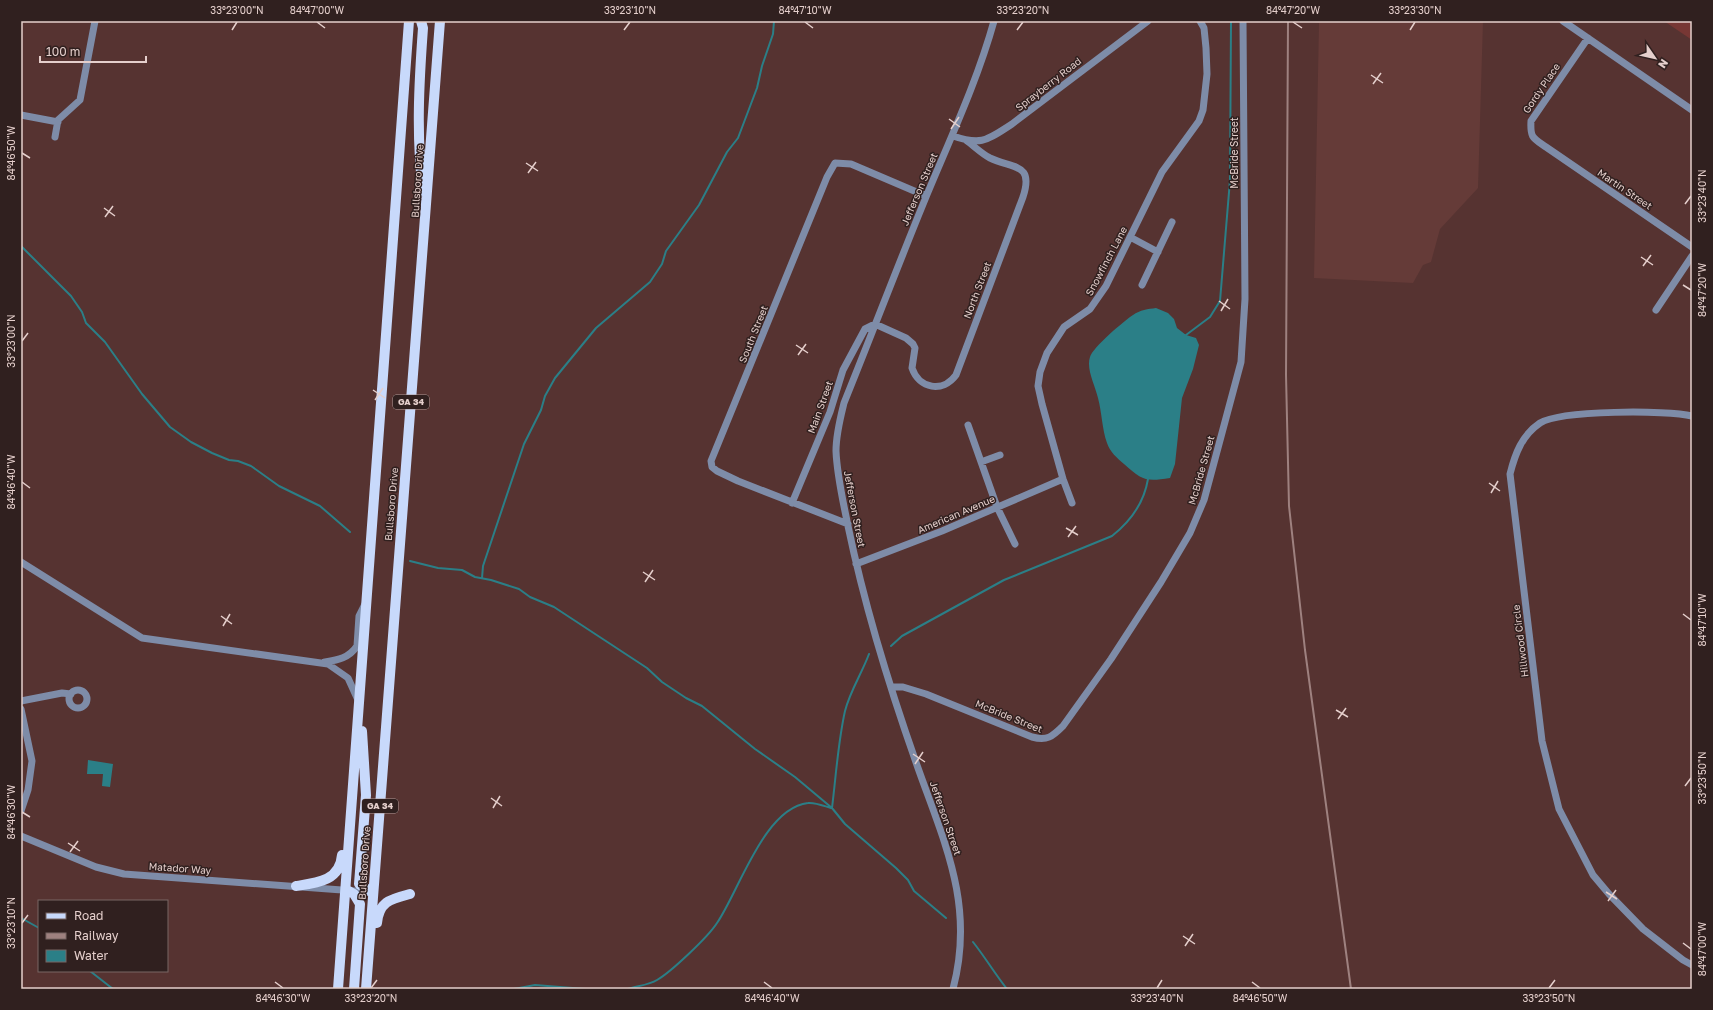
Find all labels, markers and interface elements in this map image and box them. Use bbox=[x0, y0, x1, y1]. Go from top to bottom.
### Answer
text: 33°23'00"N bbox=[210, 4, 264, 16]
text: 84°47'00"W bbox=[290, 4, 345, 16]
text: 33°23'10"N bbox=[604, 4, 656, 16]
text: 84°47'10"W bbox=[778, 4, 832, 16]
text: 33°23'20"N bbox=[997, 4, 1049, 16]
text: 84°47'20"W bbox=[1266, 4, 1320, 16]
text: 33°23'30"N bbox=[1389, 4, 1442, 16]
scale bar bbox=[40, 38, 146, 64]
north arrow bbox=[1635, 38, 1675, 78]
text: 100 m bbox=[46, 44, 80, 59]
street label: Sprayberry Road bbox=[1013, 55, 1083, 113]
text: N bbox=[1656, 57, 1671, 71]
street label: Gordy Place bbox=[1520, 61, 1562, 115]
street label: McBride Street bbox=[1228, 117, 1240, 189]
text: 84°46'50"W bbox=[5, 125, 17, 180]
street label: Bullsboro Drive bbox=[408, 144, 426, 218]
street label: Jefferson Street bbox=[898, 151, 940, 227]
street label: Martin Street bbox=[1595, 166, 1655, 212]
text: 33°23'40"N bbox=[1696, 169, 1708, 223]
street label: Snowfinch Lane bbox=[1083, 224, 1129, 298]
street label: North Street bbox=[961, 260, 993, 320]
text: 84°47'20"W bbox=[1696, 263, 1708, 317]
street label: South Street bbox=[736, 304, 770, 364]
text: 33°23'00"N bbox=[5, 314, 17, 368]
street label: Main Street bbox=[805, 379, 835, 435]
road number: GA 34 bbox=[393, 395, 429, 409]
street label: McBride Street bbox=[1185, 434, 1217, 506]
text: 84°46'40"W bbox=[5, 454, 17, 510]
street label: Bullsboro Drive bbox=[382, 467, 400, 541]
street label: Jefferson Street bbox=[842, 470, 868, 548]
street label: American Avenue bbox=[915, 492, 997, 536]
text: 84°47'10"W bbox=[1696, 593, 1708, 647]
street label: Hillwood Circle bbox=[1510, 604, 1530, 678]
street label: McBride Street bbox=[974, 697, 1044, 735]
text: 33°23'50"N bbox=[1696, 752, 1708, 804]
street label: Jefferson Street bbox=[928, 779, 964, 857]
text: 84°46'30"W bbox=[5, 784, 17, 839]
road number: GA 34 bbox=[362, 799, 398, 813]
street label: Bullsboro Drive bbox=[355, 826, 373, 900]
street label: Matador Way bbox=[148, 860, 212, 876]
text: 33°23'10"N bbox=[5, 897, 17, 949]
legend bbox=[38, 900, 168, 972]
text: Road bbox=[74, 908, 103, 923]
text: 84°47'00"W bbox=[1696, 921, 1708, 976]
text: Railway bbox=[74, 928, 119, 943]
text: Water bbox=[74, 948, 108, 963]
text: 84°46'30"W bbox=[256, 992, 311, 1004]
text: 33°23'20"N bbox=[345, 992, 397, 1004]
text: 84°46'40"W bbox=[744, 992, 800, 1004]
text: 33°23'40"N bbox=[1130, 992, 1184, 1004]
text: 84°46'50"W bbox=[1233, 992, 1288, 1004]
text: 33°23'50"N bbox=[1523, 992, 1575, 1004]

